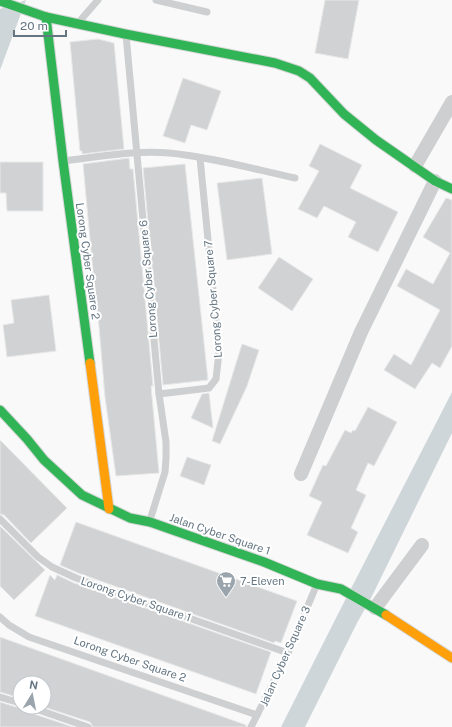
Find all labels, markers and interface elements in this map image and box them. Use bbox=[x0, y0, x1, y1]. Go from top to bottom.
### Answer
scale bar bbox=[14, 12, 66, 38]
text: 20 m bbox=[20, 19, 48, 33]
street label: Lorong Cyber Square 2 bbox=[74, 202, 102, 321]
street label: Lorong Cyber Square 6 bbox=[137, 219, 159, 338]
street label: Lorong Cyber Square 7 bbox=[202, 239, 224, 358]
street label: Jalan Cyber Square 1 bbox=[168, 511, 272, 557]
supermarket icon: 7-Eleven bbox=[215, 570, 237, 598]
street label: Lorong Cyber Square 1 bbox=[79, 574, 193, 624]
place label: 7-Eleven bbox=[240, 575, 285, 587]
street label: Jalan Cyber Square 3 bbox=[257, 604, 313, 708]
street label: Lorong Cyber Square 2 bbox=[72, 634, 188, 684]
north arrow bbox=[12, 675, 52, 715]
text: N bbox=[28, 678, 39, 692]

